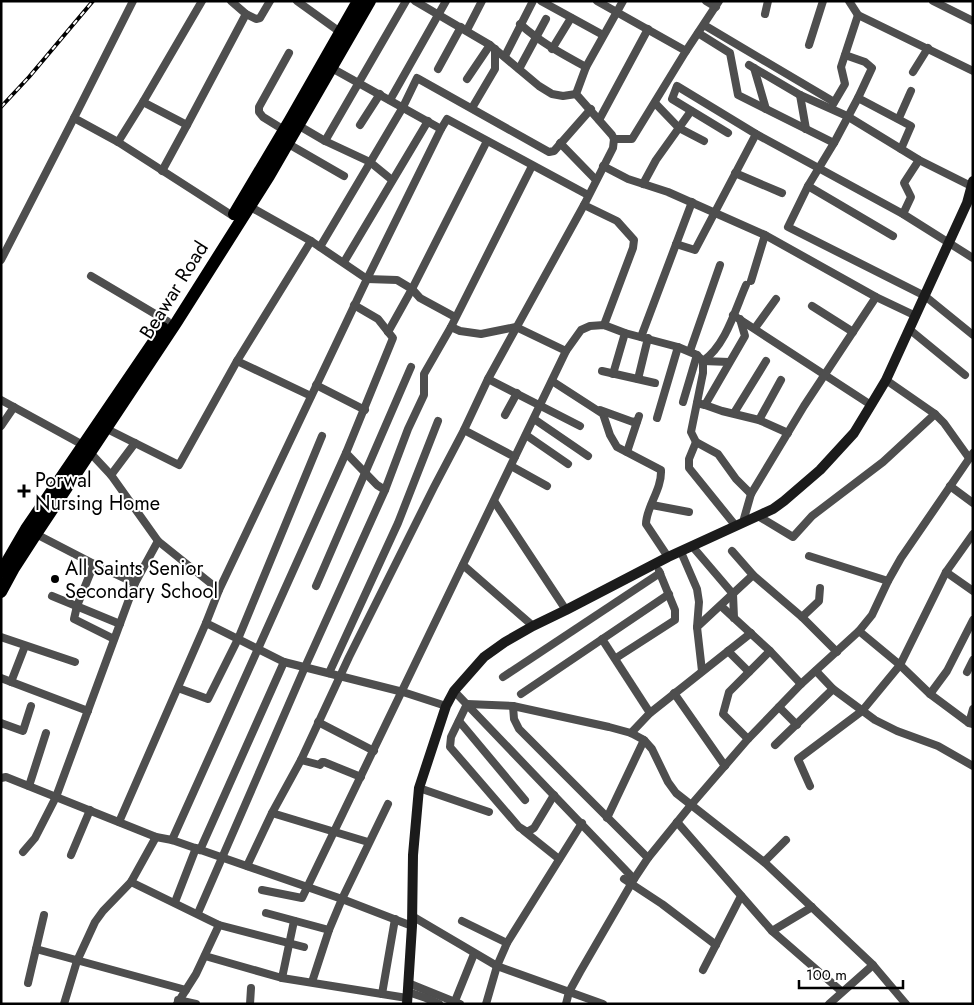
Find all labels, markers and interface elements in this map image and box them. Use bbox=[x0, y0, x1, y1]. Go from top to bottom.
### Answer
street label: Beawar Road bbox=[133, 236, 215, 344]
place label: Porwal Nursing Home bbox=[35, 466, 160, 518]
marker: Porwal Nursing Home bbox=[17, 484, 31, 498]
place label: All Saints Senior Secondary School bbox=[65, 554, 218, 606]
marker: All Saints Senior Secondary School bbox=[49, 573, 61, 585]
scale bar bbox=[799, 958, 903, 990]
text: 100 m bbox=[806, 964, 847, 986]

